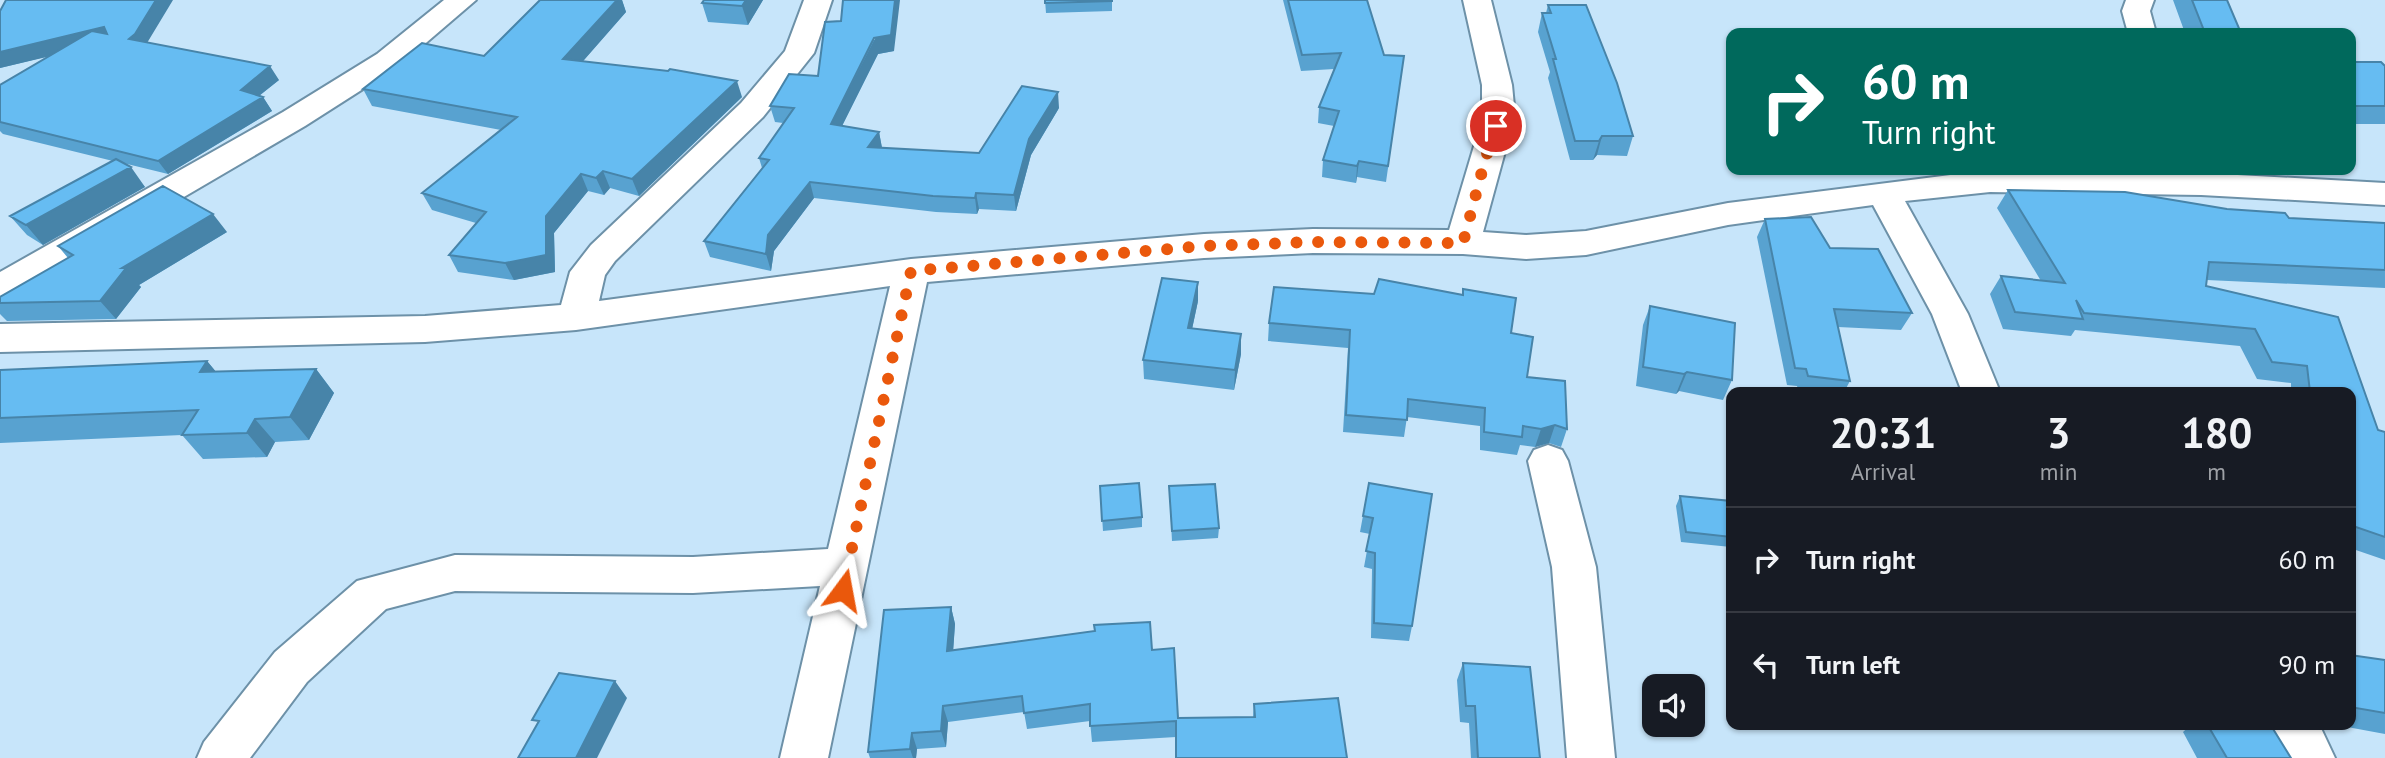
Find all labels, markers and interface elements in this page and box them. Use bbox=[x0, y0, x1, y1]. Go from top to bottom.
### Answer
text: 60 m bbox=[1862, 49, 1969, 113]
icon: right bbox=[1747, 56, 1838, 147]
pin bbox=[1466, 96, 1526, 156]
icon: arrive bbox=[1477, 107, 1515, 145]
text: Turn right bbox=[1862, 111, 1996, 153]
text: 20:31 bbox=[1830, 405, 1936, 460]
text: 3 bbox=[2047, 405, 2070, 460]
text: 180 bbox=[2181, 405, 2252, 460]
text: Arrival bbox=[1851, 457, 1915, 486]
text: min bbox=[2040, 457, 2077, 486]
text: m bbox=[2207, 457, 2226, 486]
icon: right bbox=[1747, 541, 1785, 579]
text: Turn right bbox=[1806, 543, 1915, 576]
text: 60 m bbox=[2279, 543, 2335, 576]
position arrow bbox=[806, 553, 880, 627]
icon: left bbox=[1747, 646, 1785, 684]
text: Turn left bbox=[1806, 648, 1900, 681]
text: 90 m bbox=[2279, 648, 2335, 681]
map controls bbox=[1642, 674, 1705, 737]
button: sound bbox=[1642, 674, 1705, 737]

